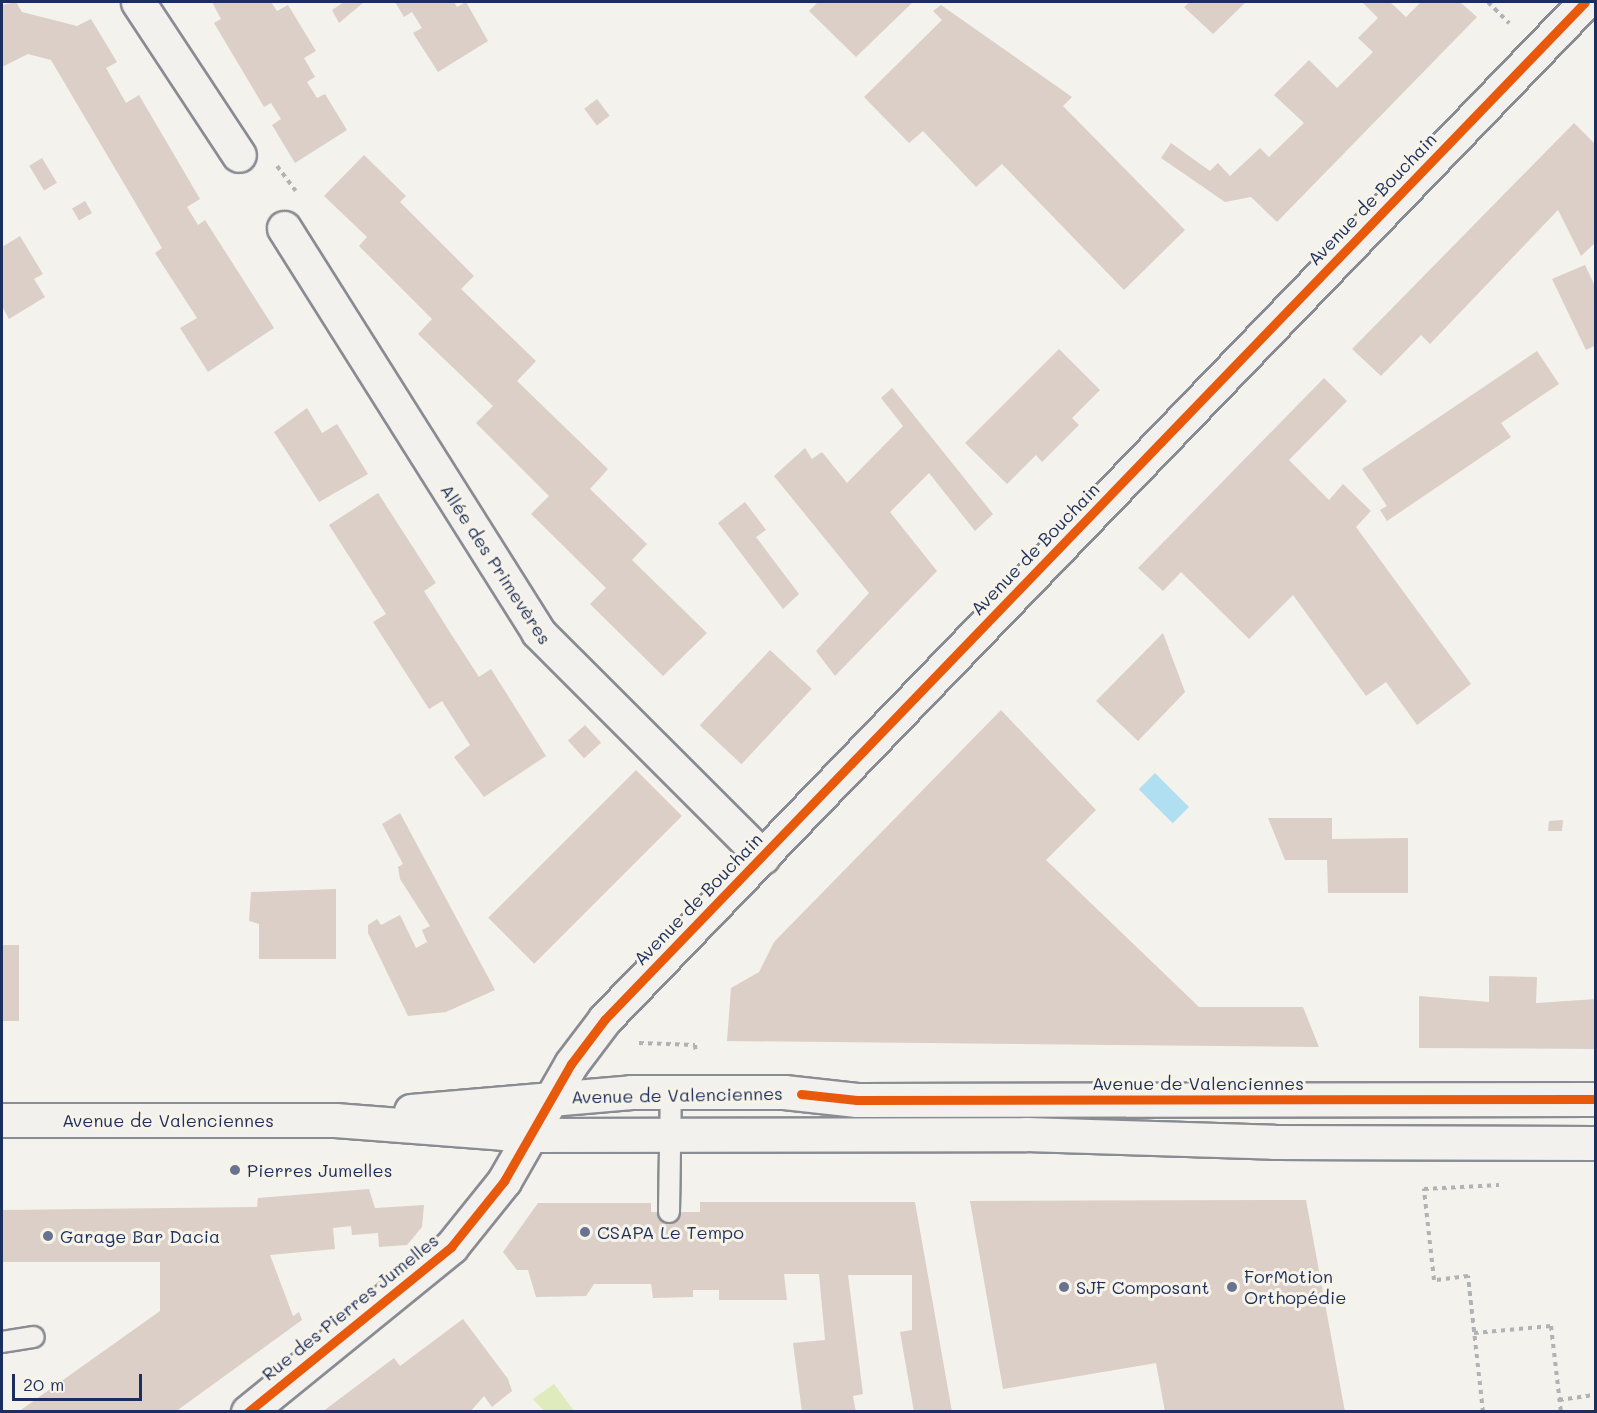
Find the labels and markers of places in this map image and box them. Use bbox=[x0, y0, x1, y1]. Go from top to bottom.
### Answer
place label: Pierres Jumelles bbox=[247, 1159, 393, 1181]
marker: Pierres Jumelles bbox=[228, 1163, 242, 1177]
place label: CSAPA Le Tempo bbox=[597, 1221, 744, 1243]
place label: Garage Bar Dacia bbox=[60, 1225, 220, 1247]
marker: CSAPA Le Tempo bbox=[578, 1225, 592, 1239]
marker: Garage Bar Dacia bbox=[41, 1229, 55, 1243]
place label: ForMotion Orthopédie bbox=[1244, 1266, 1346, 1308]
place label: SJF Composant bbox=[1076, 1276, 1209, 1298]
marker: SJF Composant bbox=[1057, 1280, 1071, 1294]
marker: ForMotion Orthopédie bbox=[1225, 1280, 1239, 1294]

